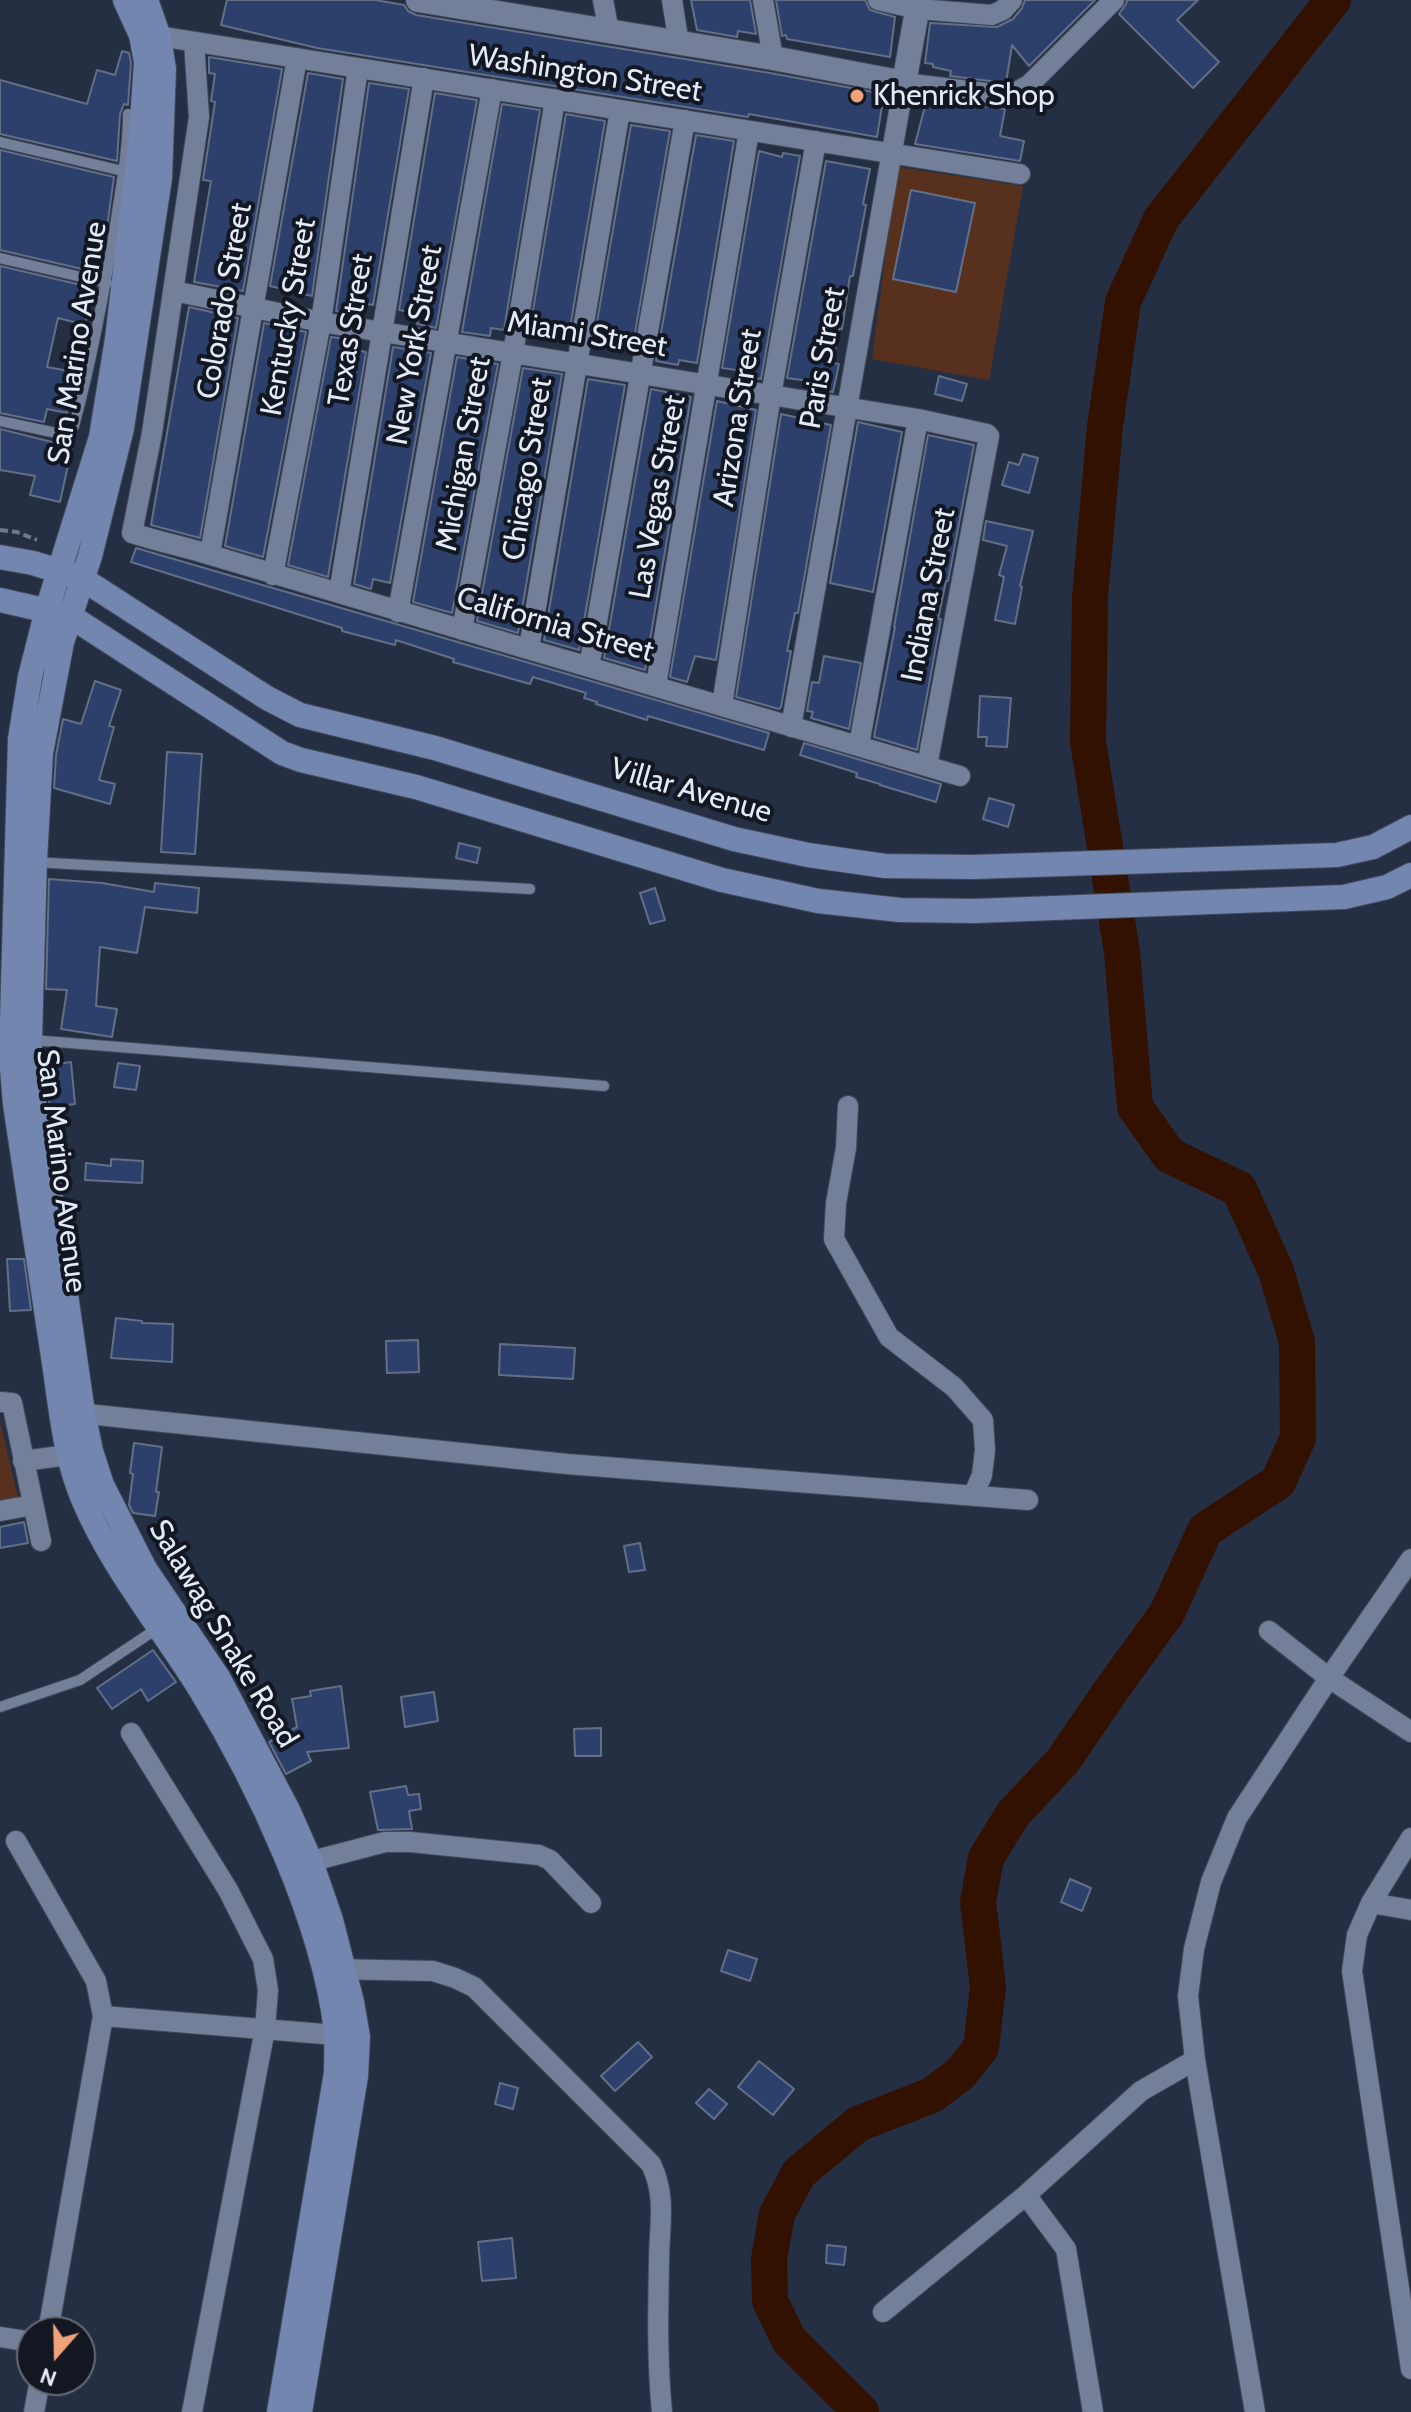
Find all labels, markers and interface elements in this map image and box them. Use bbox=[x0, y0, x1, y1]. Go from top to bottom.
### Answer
street label: Washington Street bbox=[466, 38, 704, 110]
place label: Khenrick Shop bbox=[873, 78, 1055, 114]
marker: Khenrick Shop bbox=[848, 87, 866, 105]
street label: Colorado Street bbox=[190, 200, 260, 402]
street label: Kentucky Street bbox=[254, 216, 324, 418]
street label: San Marino Avenue bbox=[41, 219, 115, 467]
street label: New York Street bbox=[380, 242, 450, 448]
street label: Texas Street bbox=[321, 251, 381, 409]
street label: Paris Street bbox=[793, 284, 853, 432]
street label: Miami Street bbox=[505, 305, 669, 365]
street label: Arizona Street bbox=[706, 326, 770, 510]
street label: Michigan Street bbox=[429, 354, 499, 554]
street label: Chicago Street bbox=[496, 375, 560, 563]
street label: Las Vegas Street bbox=[622, 392, 694, 602]
street label: Indiana Street bbox=[894, 505, 964, 685]
street label: California Street bbox=[452, 580, 658, 670]
street label: Villar Avenue bbox=[606, 751, 776, 831]
street label: San Marino Avenue bbox=[28, 1047, 94, 1295]
street label: Salawag Snake Road bbox=[141, 1514, 305, 1754]
north arrow bbox=[16, 2316, 96, 2396]
text: N bbox=[36, 2362, 60, 2392]

